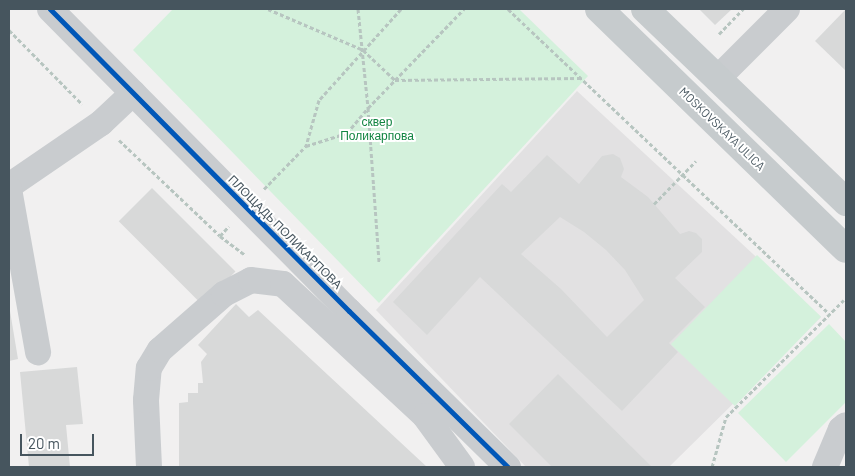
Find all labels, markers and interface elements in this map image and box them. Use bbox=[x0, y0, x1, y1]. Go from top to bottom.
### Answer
street label: MOSKOVSKAYA ULICA bbox=[676, 84, 768, 174]
park label: сквер Поликарпова bbox=[340, 115, 414, 143]
street label: ПЛОЩАДЬ ПОЛИКАРПОВА bbox=[225, 172, 345, 292]
scale bar bbox=[22, 424, 96, 456]
text: 20 m bbox=[28, 434, 60, 452]

